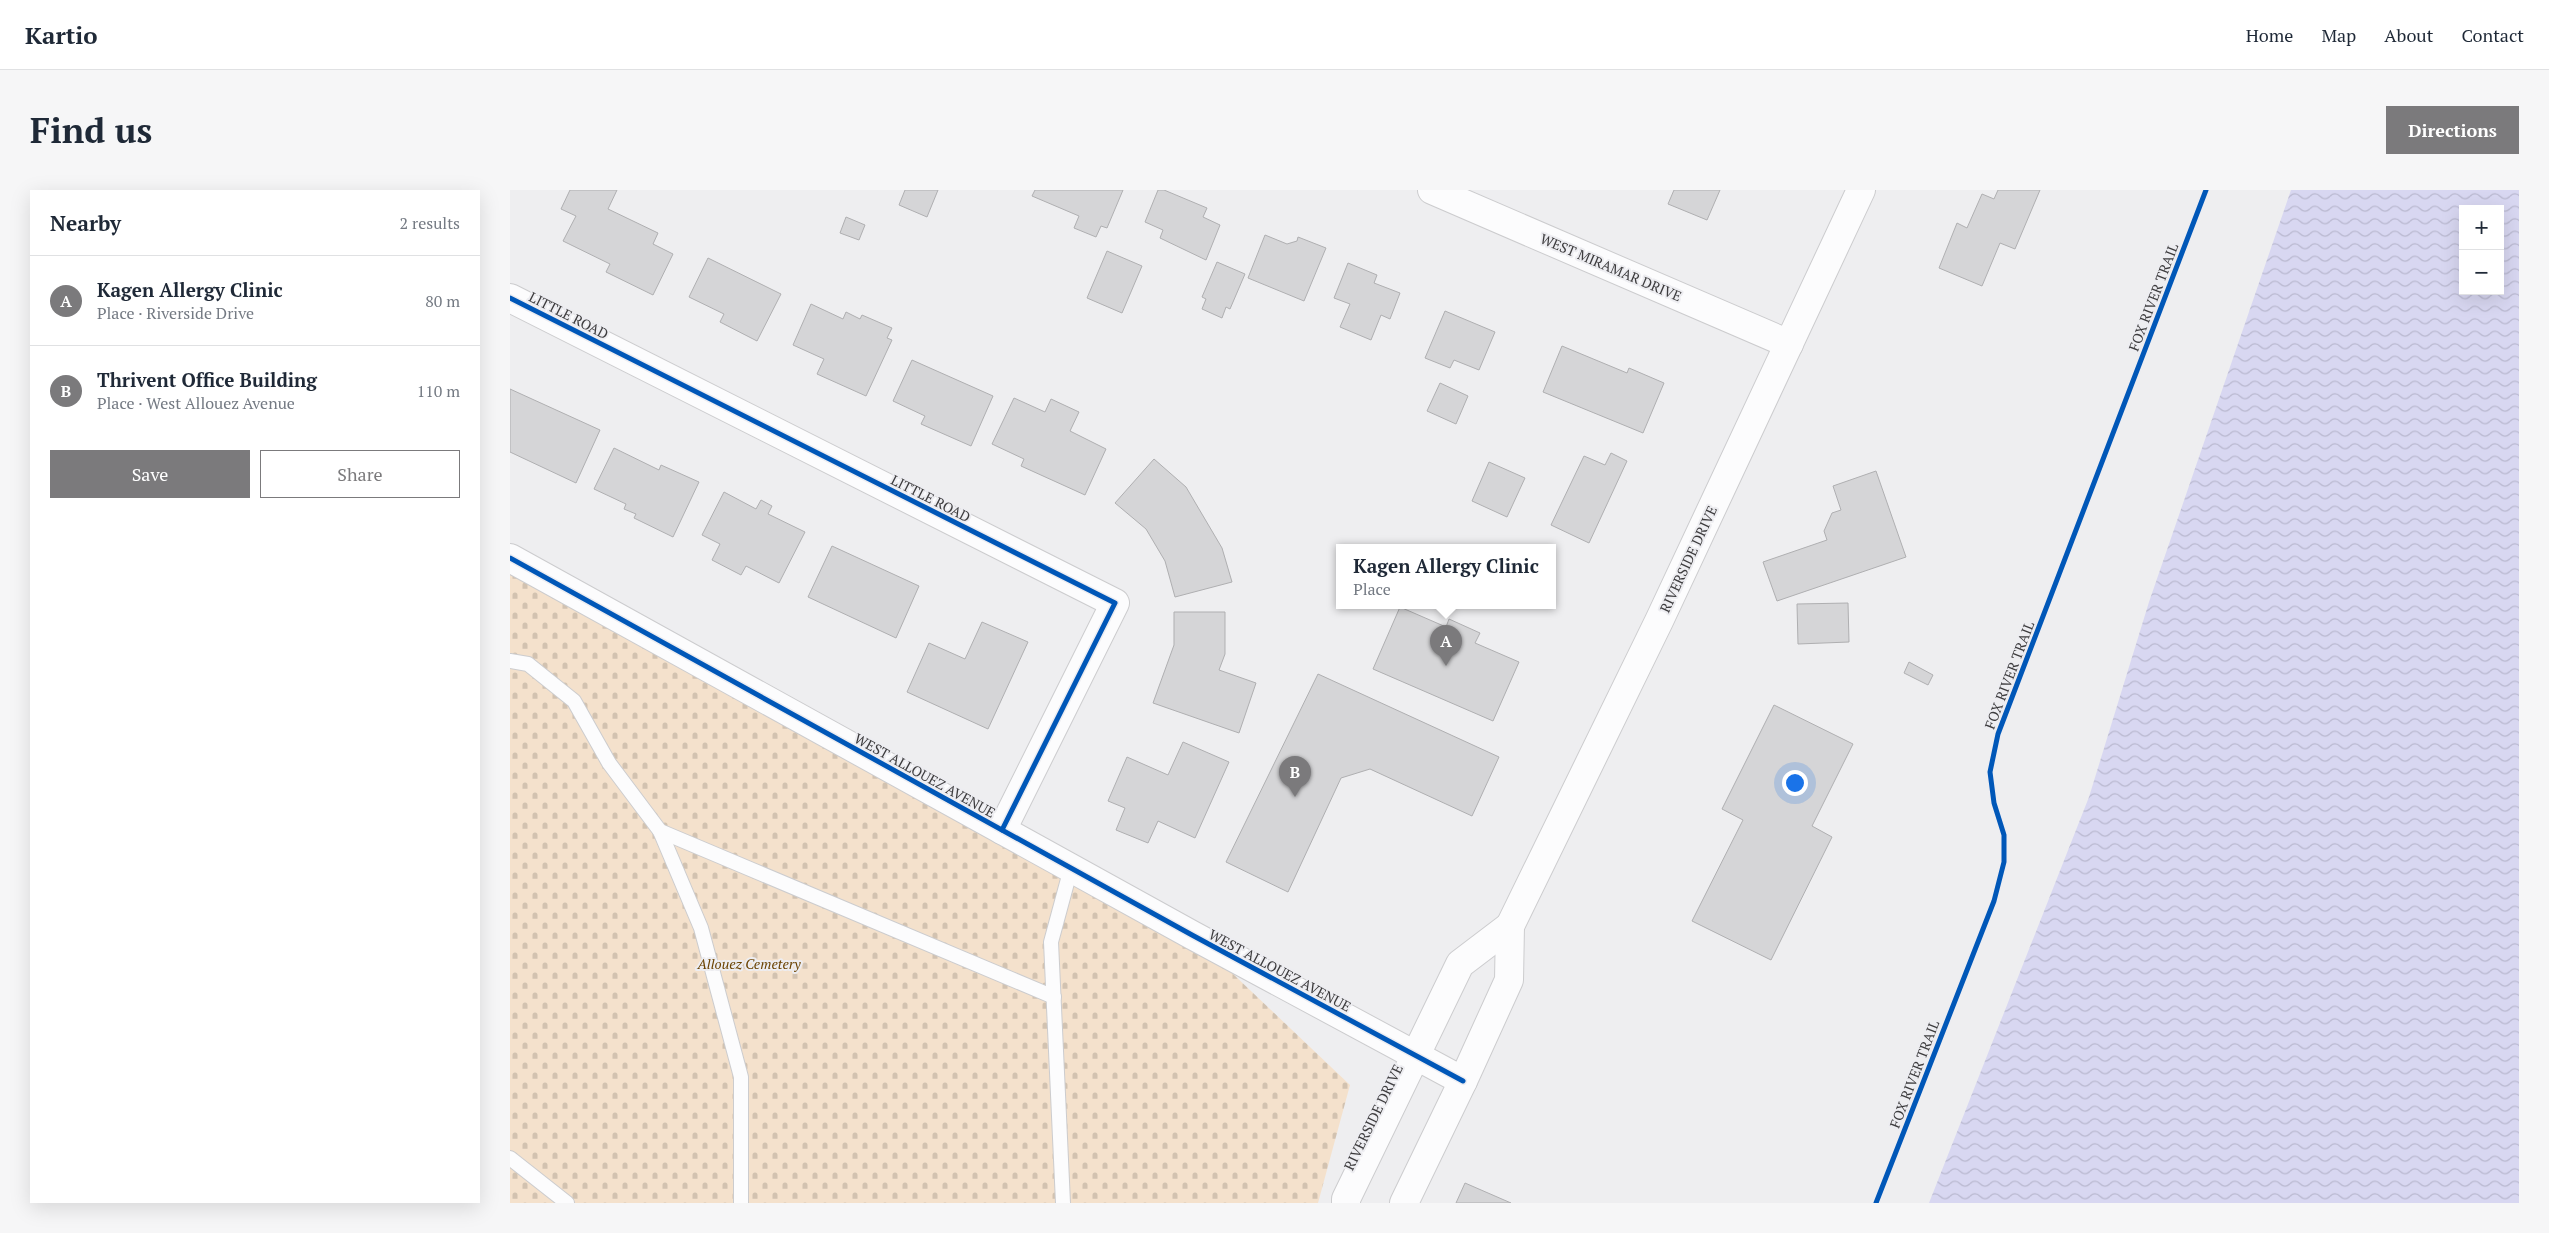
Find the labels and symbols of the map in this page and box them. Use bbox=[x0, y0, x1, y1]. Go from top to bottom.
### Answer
street label: WEST MIRAMAR DRIVE bbox=[1537, 229, 1685, 305]
street label: FOX RIVER TRAIL bbox=[2124, 240, 2182, 354]
street label: LITTLE ROAD bbox=[526, 287, 612, 343]
street label: LITTLE ROAD bbox=[888, 470, 974, 526]
street label: RIVERSIDE DRIVE bbox=[1655, 502, 1721, 616]
street label: FOX RIVER TRAIL bbox=[1980, 618, 2038, 732]
pin: A bbox=[1430, 625, 1462, 666]
street label: WEST ALLOUEZ AVENUE bbox=[851, 728, 999, 822]
pin: B bbox=[1279, 756, 1311, 797]
your location bbox=[1782, 770, 1808, 796]
street label: WEST ALLOUEZ AVENUE bbox=[1206, 924, 1354, 1016]
park label: Allouez Cemetery bbox=[696, 954, 801, 973]
street label: FOX RIVER TRAIL bbox=[1885, 1017, 1943, 1131]
street label: RIVERSIDE DRIVE bbox=[1339, 1061, 1407, 1173]

